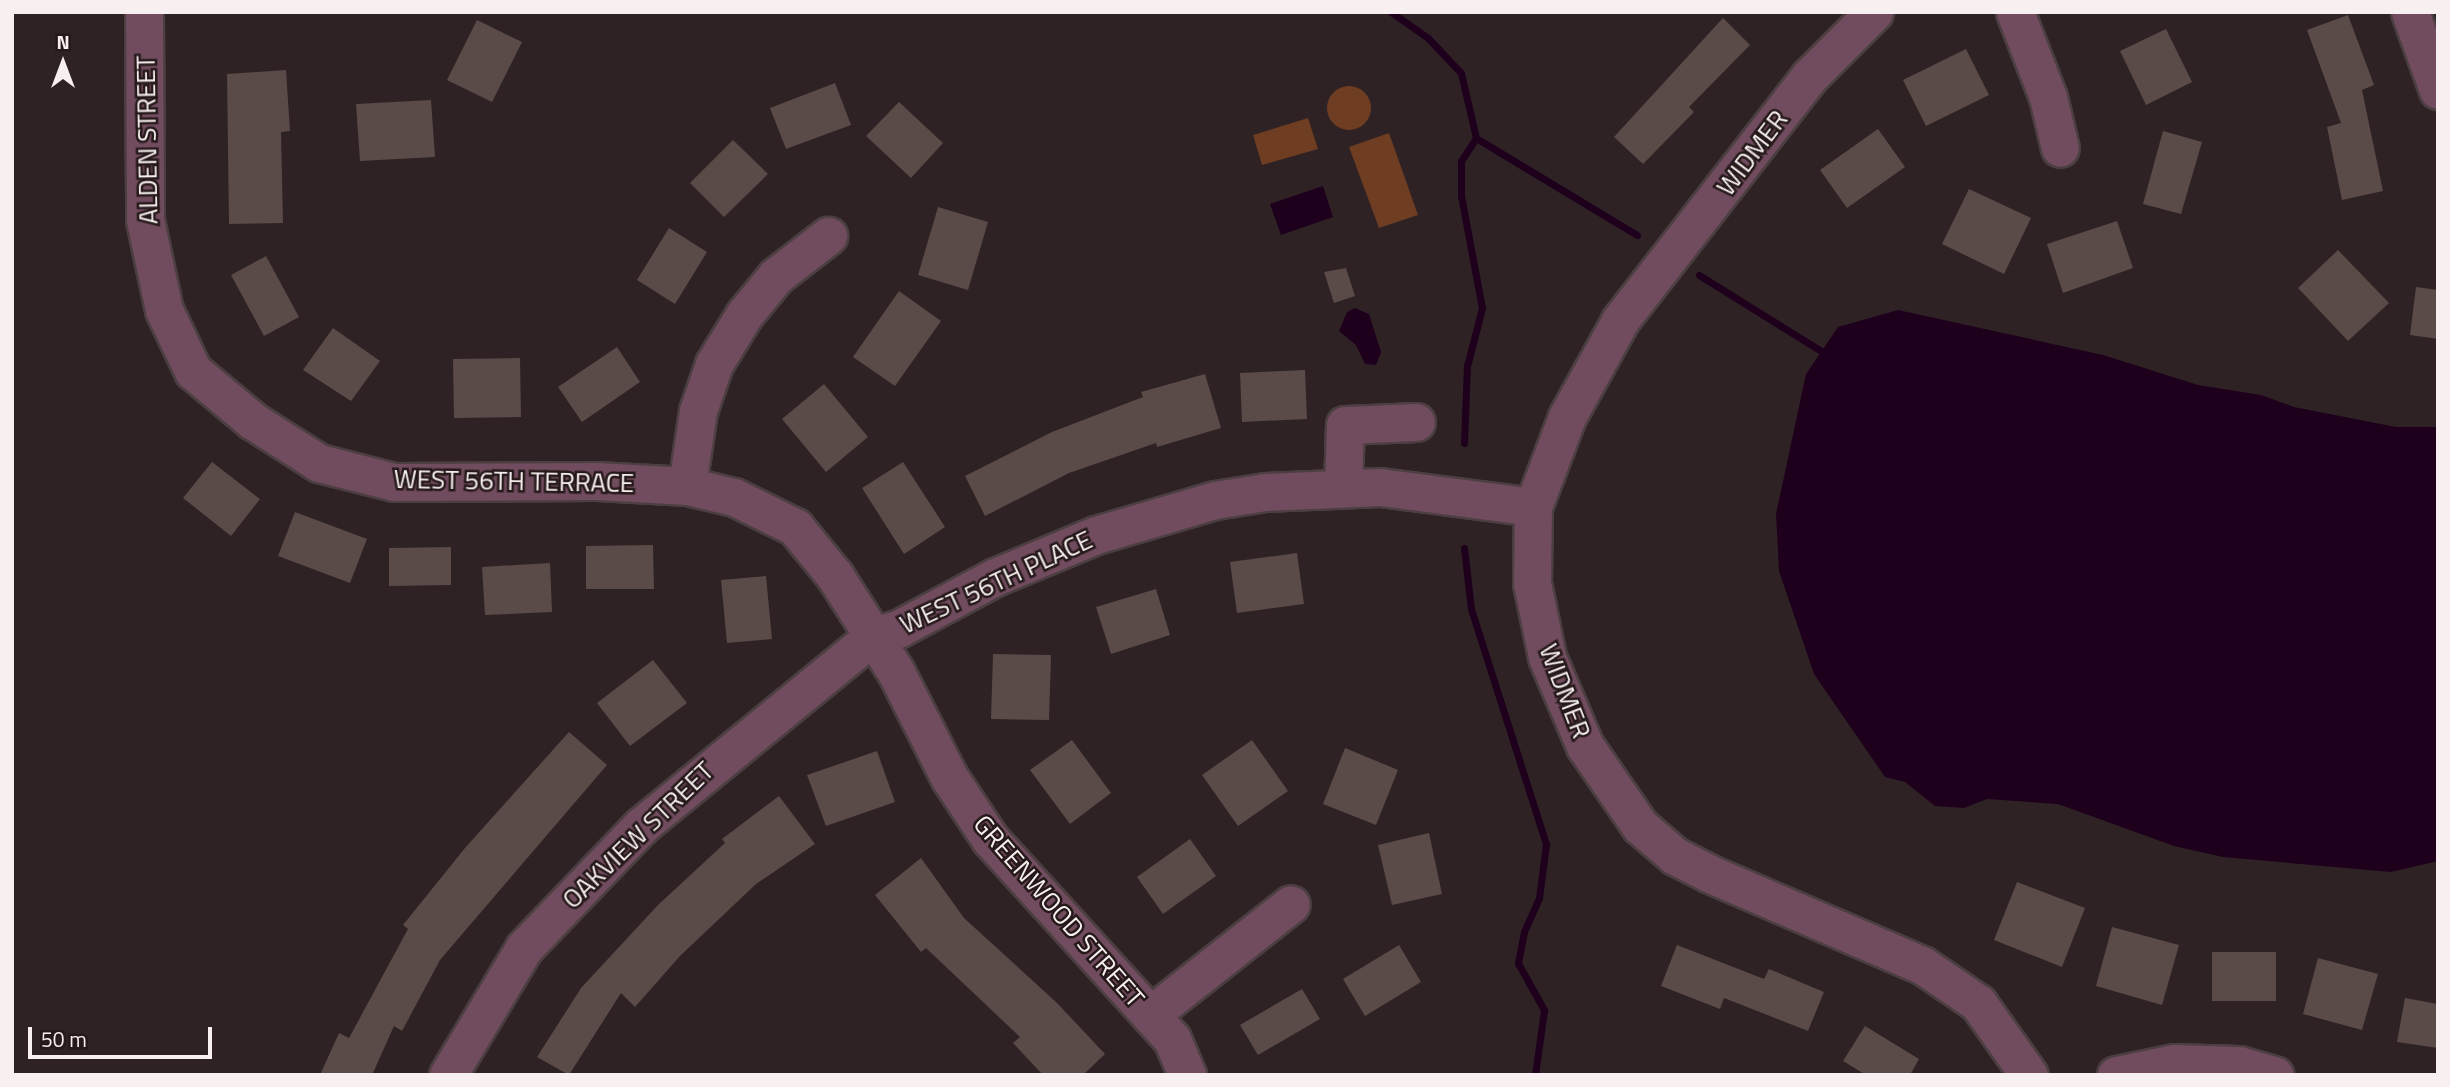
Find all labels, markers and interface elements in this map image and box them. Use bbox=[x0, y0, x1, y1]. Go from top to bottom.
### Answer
text: N bbox=[56, 27, 70, 56]
north arrow bbox=[28, 28, 98, 98]
street label: ALDEN STREET bbox=[130, 55, 164, 225]
street label: WIDMER bbox=[1710, 104, 1794, 202]
street label: WEST 56TH TERRACE bbox=[393, 463, 635, 499]
street label: WEST 56TH PLACE bbox=[895, 524, 1097, 640]
street label: WIDMER bbox=[1533, 639, 1597, 743]
street label: OAKVIEW STREET bbox=[556, 755, 720, 915]
street label: GREENWOOD STREET bbox=[967, 809, 1151, 1013]
scale bar bbox=[32, 1014, 215, 1058]
text: 50 m bbox=[41, 1023, 87, 1055]

